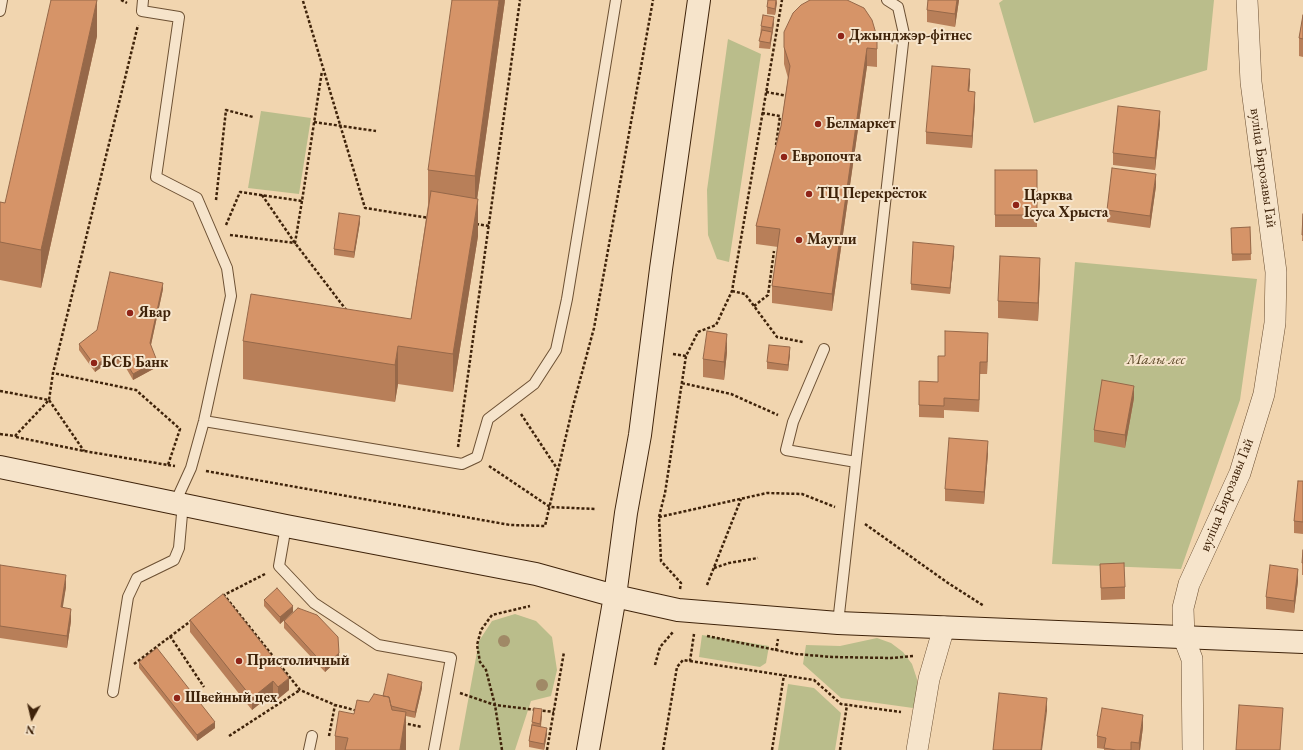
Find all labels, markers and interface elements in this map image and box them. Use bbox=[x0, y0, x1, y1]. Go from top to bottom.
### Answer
place label: Джынджэр-фітнес bbox=[849, 27, 972, 45]
marker: Джынджэр-фітнес bbox=[836, 31, 846, 41]
street label: вуліца Бярозавы Гай bbox=[1246, 107, 1280, 229]
place label: Белмаркет bbox=[826, 115, 896, 133]
marker: Белмаркет bbox=[813, 119, 823, 129]
place label: Европочта bbox=[792, 148, 861, 166]
marker: Европочта bbox=[779, 152, 789, 162]
place label: ТЦ Перекрёсток bbox=[817, 185, 927, 203]
place label: Царква Ісуса Хрыста bbox=[1024, 187, 1108, 222]
marker: ТЦ Перекрёсток bbox=[804, 189, 814, 199]
marker: Царква Ісуса Хрыста bbox=[1011, 200, 1021, 210]
place label: Маугли bbox=[807, 231, 856, 249]
marker: Маугли bbox=[794, 235, 804, 245]
place label: Явар bbox=[138, 304, 171, 322]
marker: Явар bbox=[125, 308, 135, 318]
park label: Малы лес bbox=[1127, 351, 1185, 369]
place label: БСБ Банк bbox=[102, 354, 168, 372]
marker: БСБ Банк bbox=[89, 358, 99, 368]
street label: вуліца Бярозавы Гай bbox=[1196, 436, 1258, 554]
place label: Пристоличный bbox=[247, 652, 350, 670]
marker: Пристоличный bbox=[234, 656, 244, 666]
place label: Швейный цех bbox=[185, 689, 277, 707]
marker: Швейный цех bbox=[172, 693, 182, 703]
north arrow bbox=[12, 698, 52, 738]
text: N bbox=[25, 722, 36, 737]

